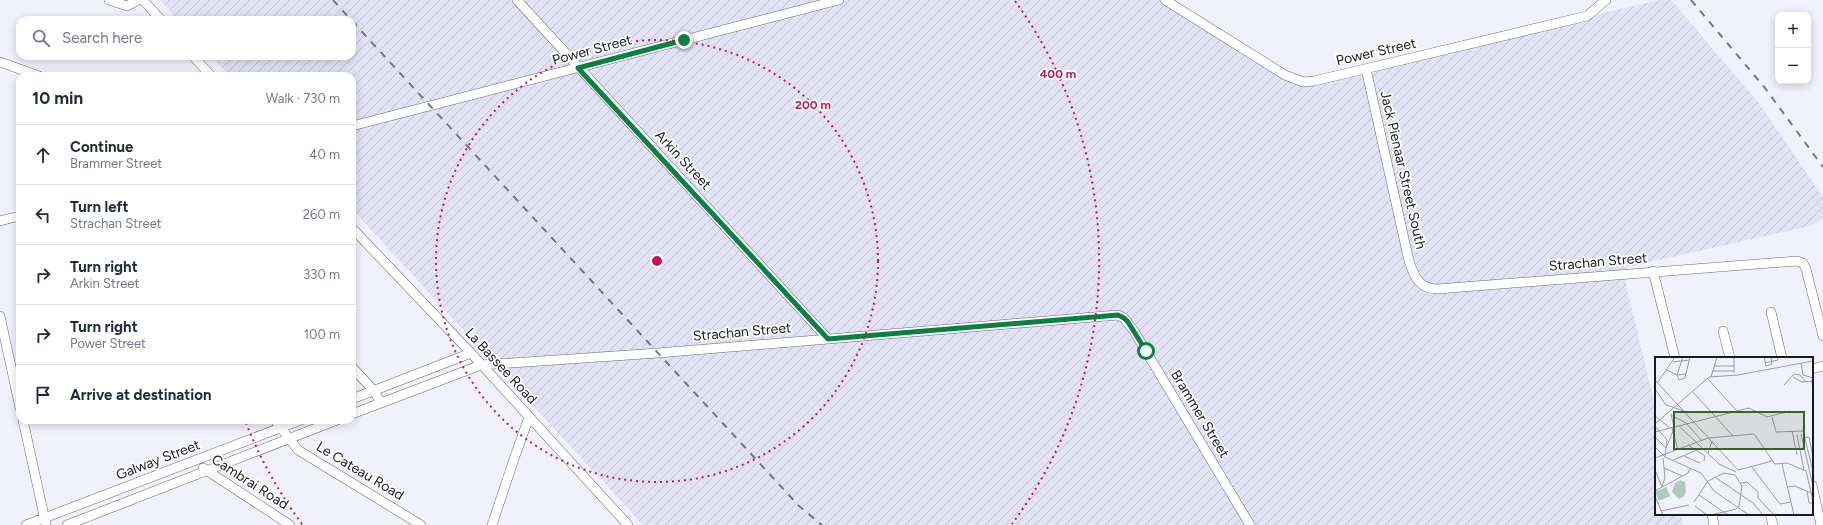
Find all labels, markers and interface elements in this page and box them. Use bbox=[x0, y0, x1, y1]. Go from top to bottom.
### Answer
map controls bbox=[1775, 12, 1811, 84]
button: + bbox=[1775, 12, 1811, 48]
search box bbox=[16, 16, 356, 60]
icon: search bbox=[30, 27, 52, 49]
text: Search here bbox=[62, 29, 142, 47]
street label: Power Street bbox=[550, 31, 634, 69]
route end bbox=[675, 31, 693, 49]
street label: Power Street bbox=[1334, 35, 1418, 69]
button: − bbox=[1775, 48, 1811, 84]
text: 400 m bbox=[1040, 67, 1076, 81]
text: 10 min bbox=[32, 88, 83, 108]
street label: Jack Pienaar Street South bbox=[1377, 89, 1430, 251]
text: Walk · 730 m bbox=[266, 91, 340, 106]
text: 200 m bbox=[795, 98, 831, 112]
street label: Arkin Street bbox=[651, 127, 715, 193]
text: Continue bbox=[70, 138, 133, 156]
icon: ahead bbox=[32, 144, 54, 166]
text: 40 m bbox=[309, 147, 340, 162]
text: Brammer Street bbox=[70, 156, 162, 171]
text: Turn left bbox=[70, 198, 128, 216]
icon: left bbox=[32, 204, 54, 226]
text: 260 m bbox=[303, 207, 340, 222]
text: Strachan Street bbox=[70, 216, 162, 231]
street label: Strachan Street bbox=[1548, 249, 1648, 275]
centre of rings bbox=[650, 254, 664, 268]
text: Turn right bbox=[70, 258, 138, 276]
icon: right bbox=[32, 264, 54, 286]
text: 330 m bbox=[303, 267, 340, 282]
text: Arkin Street bbox=[70, 276, 139, 291]
text: Turn right bbox=[70, 318, 138, 336]
street label: Strachan Street bbox=[692, 319, 792, 345]
icon: right bbox=[32, 324, 54, 346]
street label: La Bassee Road bbox=[462, 325, 540, 407]
text: 100 m bbox=[304, 327, 340, 342]
text: Power Street bbox=[70, 336, 146, 351]
route start bbox=[1137, 342, 1155, 360]
inset map bbox=[1655, 357, 1813, 515]
street label: Brammer Street bbox=[1167, 367, 1233, 461]
icon: arrive bbox=[32, 384, 54, 406]
text: Arrive at destination bbox=[70, 386, 211, 404]
street label: Galway Street bbox=[114, 436, 202, 484]
street label: Le Cateau Road bbox=[313, 438, 407, 504]
street label: Cambrai Road bbox=[208, 451, 292, 513]

